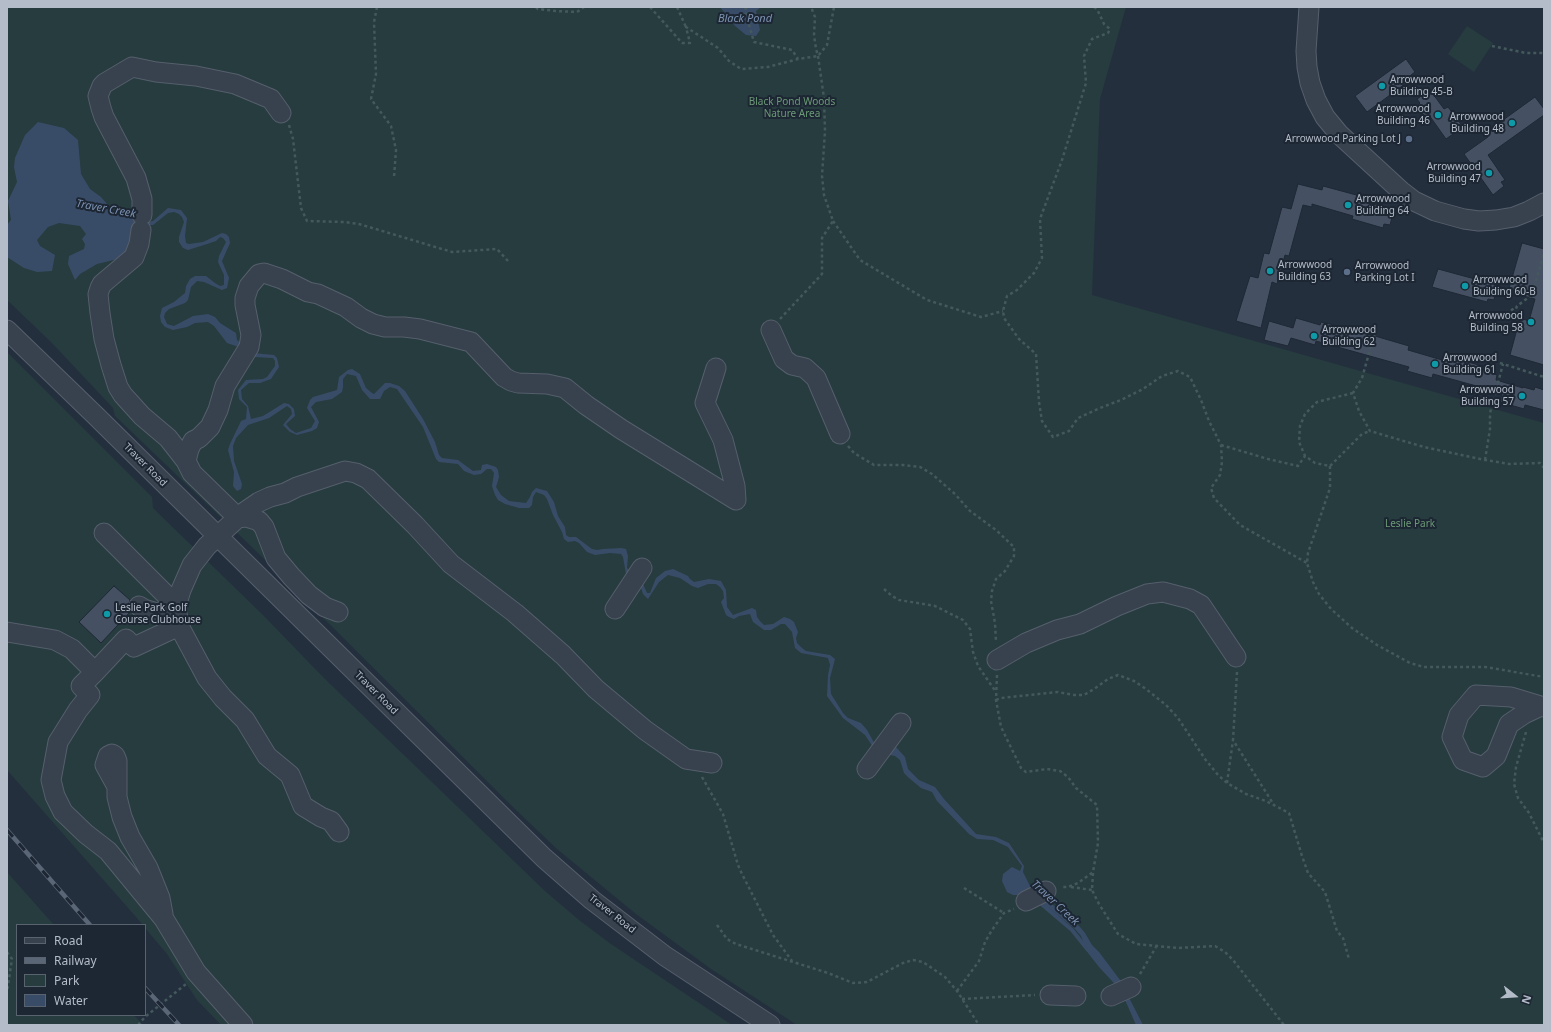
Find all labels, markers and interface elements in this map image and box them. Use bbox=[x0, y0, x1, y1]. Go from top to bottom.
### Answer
water label: Black Pond bbox=[718, 12, 772, 26]
place label: Arrowwood Building 45-B bbox=[1390, 74, 1453, 98]
marker: Arrowwood Building 45-B bbox=[1377, 81, 1387, 91]
park label: Black Pond Woods Nature Area bbox=[749, 96, 835, 120]
place label: Arrowwood Building 46 bbox=[1376, 103, 1430, 126]
marker: Arrowwood Building 46 bbox=[1433, 110, 1443, 120]
place label: Arrowwood Building 48 bbox=[1450, 111, 1504, 134]
marker: Arrowwood Building 48 bbox=[1507, 118, 1517, 128]
place label: Arrowwood Parking Lot J bbox=[1285, 133, 1401, 145]
marker: Arrowwood Parking Lot J bbox=[1404, 134, 1414, 144]
place label: Arrowwood Building 47 bbox=[1427, 161, 1481, 184]
marker: Arrowwood Building 47 bbox=[1484, 168, 1494, 178]
place label: Arrowwood Building 64 bbox=[1356, 193, 1410, 216]
water label: Traver Creek bbox=[75, 197, 137, 221]
marker: Arrowwood Building 64 bbox=[1343, 200, 1353, 210]
place label: Arrowwood Building 63 bbox=[1278, 259, 1332, 282]
place label: Arrowwood Parking Lot I bbox=[1355, 260, 1415, 284]
marker: Arrowwood Building 63 bbox=[1265, 266, 1275, 276]
marker: Arrowwood Parking Lot I bbox=[1342, 267, 1352, 277]
place label: Arrowwood Building 60-B bbox=[1473, 274, 1536, 298]
marker: Arrowwood Building 60-B bbox=[1460, 281, 1470, 291]
place label: Arrowwood Building 58 bbox=[1469, 310, 1523, 334]
marker: Arrowwood Building 58 bbox=[1526, 317, 1536, 327]
place label: Arrowwood Building 62 bbox=[1322, 324, 1376, 348]
marker: Arrowwood Building 62 bbox=[1309, 331, 1319, 341]
place label: Arrowwood Building 61 bbox=[1443, 352, 1497, 376]
marker: Arrowwood Building 61 bbox=[1430, 359, 1440, 369]
place label: Arrowwood Building 57 bbox=[1460, 384, 1514, 408]
marker: Arrowwood Building 57 bbox=[1517, 391, 1527, 401]
street label: Traver Road bbox=[121, 441, 169, 489]
park label: Leslie Park bbox=[1385, 518, 1435, 530]
place label: Leslie Park Golf Course Clubhouse bbox=[115, 602, 201, 626]
marker: Leslie Park Golf Course Clubhouse bbox=[102, 609, 112, 619]
street label: Traver Road bbox=[352, 669, 400, 717]
water label: Traver Creek bbox=[1028, 878, 1082, 928]
street label: Traver Road bbox=[586, 892, 638, 936]
legend bbox=[16, 924, 146, 1016]
text: Road bbox=[54, 932, 83, 949]
text: Railway bbox=[54, 952, 97, 969]
text: Park bbox=[54, 972, 79, 989]
north arrow bbox=[1495, 976, 1535, 1016]
text: Water bbox=[54, 992, 88, 1009]
text: N bbox=[1518, 993, 1535, 1006]

